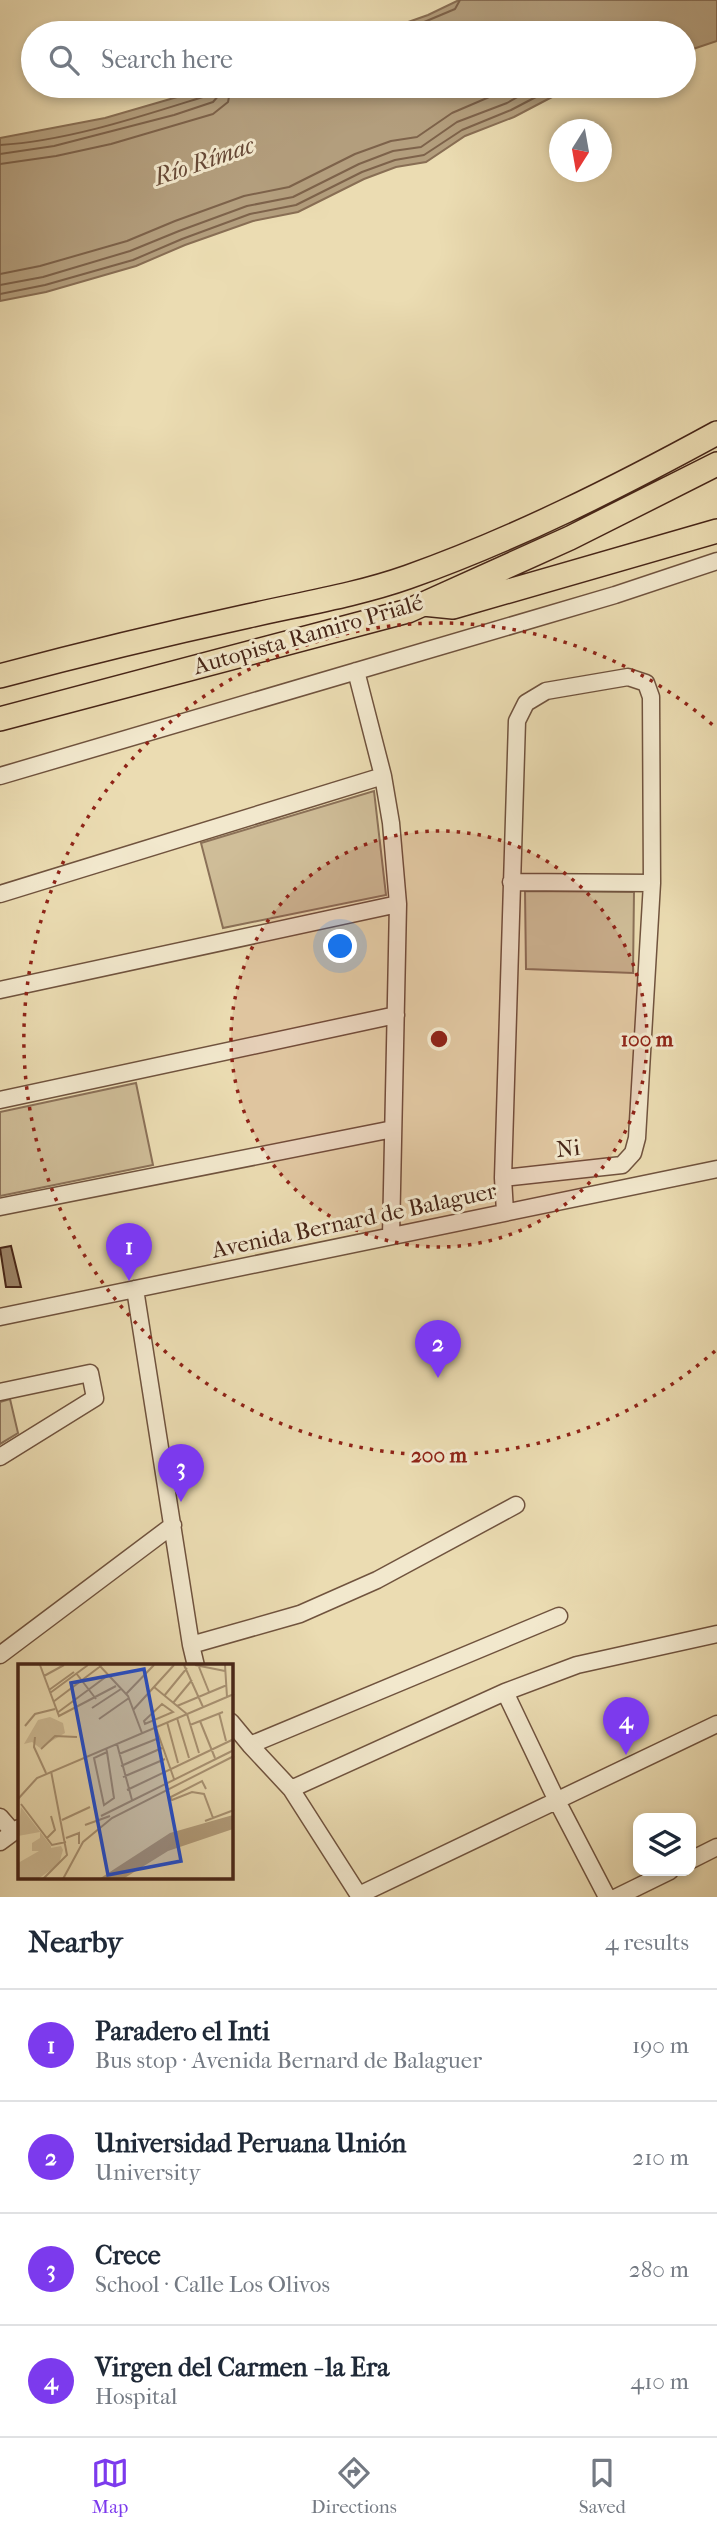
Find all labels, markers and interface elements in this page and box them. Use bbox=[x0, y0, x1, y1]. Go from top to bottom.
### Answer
search box bbox=[21, 21, 696, 98]
icon: search bbox=[45, 41, 83, 79]
text: Search here bbox=[101, 44, 233, 75]
north arrow bbox=[549, 119, 612, 182]
water label: Río Rímac bbox=[148, 130, 259, 192]
street label: Autopista Ramiro Prialé bbox=[189, 589, 426, 680]
your location bbox=[323, 929, 357, 963]
centre of rings bbox=[427, 1027, 451, 1051]
text: 100 m bbox=[621, 1027, 674, 1051]
street label: Ni bbox=[555, 1134, 582, 1163]
street label: Avenida Bernard de Balaguer bbox=[208, 1177, 499, 1264]
pin: 1 bbox=[106, 1223, 152, 1281]
pin: 2 bbox=[415, 1320, 461, 1378]
text: 200 m bbox=[411, 1443, 468, 1467]
pin: 3 bbox=[158, 1444, 204, 1502]
inset map bbox=[18, 1664, 233, 1880]
pin: 4 bbox=[603, 1697, 649, 1755]
map controls bbox=[633, 1813, 696, 1876]
button: layers bbox=[633, 1813, 696, 1876]
text: Nearby bbox=[28, 1925, 123, 1960]
text: 4 results bbox=[605, 1929, 689, 1956]
text: Paradero el Inti bbox=[95, 2016, 270, 2047]
text: 1 bbox=[47, 2032, 55, 2059]
text: 190 m bbox=[632, 2032, 689, 2059]
text: Bus stop · Avenida Bernard de Balaguer bbox=[95, 2047, 482, 2074]
text: Universidad Peruana Unión bbox=[95, 2128, 406, 2159]
text: 2 bbox=[45, 2144, 57, 2171]
text: 210 m bbox=[632, 2144, 689, 2171]
text: University bbox=[95, 2159, 200, 2186]
text: Crece bbox=[95, 2240, 161, 2271]
text: 3 bbox=[46, 2256, 56, 2283]
text: 280 m bbox=[629, 2256, 689, 2283]
text: School · Calle Los Olivos bbox=[95, 2271, 330, 2298]
text: Virgen del Carmen - la Era bbox=[95, 2352, 389, 2383]
text: 4 bbox=[44, 2368, 58, 2395]
text: 410 m bbox=[631, 2368, 689, 2395]
text: Hospital bbox=[95, 2383, 177, 2410]
tab: Map bbox=[91, 2454, 129, 2518]
tab: Directions bbox=[311, 2454, 397, 2518]
tab: Saved bbox=[579, 2454, 626, 2518]

